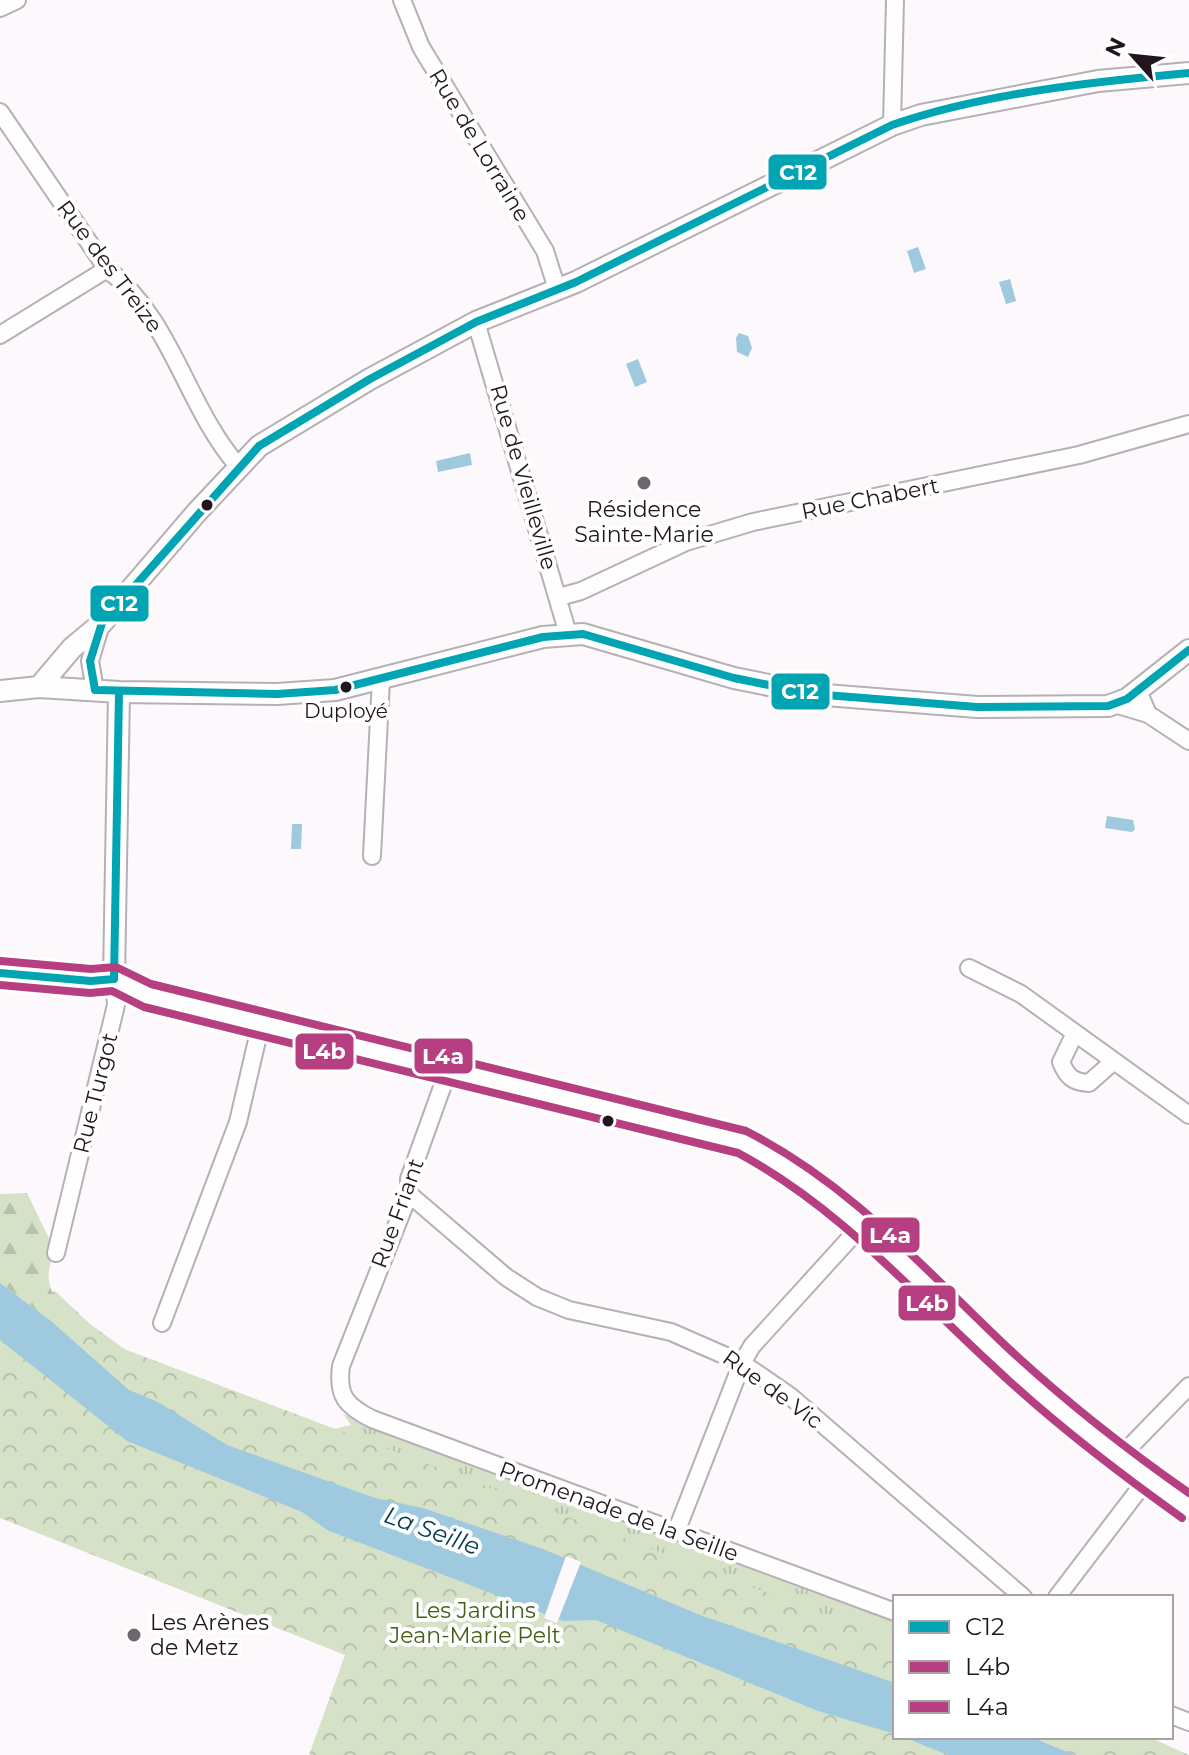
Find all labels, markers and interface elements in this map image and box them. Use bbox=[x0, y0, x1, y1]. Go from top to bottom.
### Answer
north arrow bbox=[1093, 16, 1173, 96]
text: N bbox=[1100, 33, 1132, 61]
street label: Rue de Lorraine bbox=[423, 64, 536, 227]
line badge: C12 bbox=[767, 153, 828, 191]
text: C12 bbox=[779, 159, 817, 186]
street label: Rue des Treize bbox=[51, 195, 168, 338]
street label: Rue de Vieilleville bbox=[484, 381, 563, 573]
street label: Rue Chabert bbox=[799, 472, 941, 525]
marker: Résidence Sainte-Marie bbox=[635, 474, 653, 492]
place label: Résidence Sainte-Marie bbox=[574, 496, 714, 548]
unlabelled marker bbox=[199, 497, 215, 513]
line badge: C12 bbox=[89, 584, 150, 623]
text: C12 bbox=[100, 590, 138, 617]
line badge: C12 bbox=[770, 672, 831, 711]
text: C12 bbox=[781, 678, 819, 705]
marker: Duployé bbox=[338, 679, 354, 695]
place label: Duployé bbox=[304, 699, 388, 723]
street label: Rue Turgot bbox=[67, 1030, 124, 1156]
line badge: L4b bbox=[294, 1032, 355, 1071]
line badge: L4a bbox=[413, 1037, 474, 1075]
text: L4b bbox=[302, 1038, 346, 1065]
text: L4a bbox=[422, 1043, 464, 1070]
unlabelled marker bbox=[600, 1113, 616, 1129]
street label: Rue Friant bbox=[365, 1155, 430, 1272]
line badge: L4a bbox=[860, 1216, 921, 1254]
text: L4a bbox=[869, 1222, 911, 1249]
line badge: L4b bbox=[897, 1284, 957, 1322]
text: L4b bbox=[905, 1290, 949, 1317]
street label: Rue de Vic bbox=[717, 1344, 828, 1435]
street label: Promenade de la Seille bbox=[496, 1456, 742, 1567]
water label: La Seille bbox=[380, 1500, 484, 1561]
legend bbox=[893, 1595, 1173, 1739]
park label: Les Jardins Jean-Marie Pelt bbox=[388, 1597, 561, 1649]
place label: Les Arènes de Metz bbox=[150, 1609, 269, 1661]
text: C12 bbox=[965, 1612, 1005, 1641]
marker: Les Arènes de Metz bbox=[125, 1626, 143, 1644]
text: L4b bbox=[965, 1652, 1010, 1681]
text: L4a bbox=[965, 1692, 1009, 1721]

